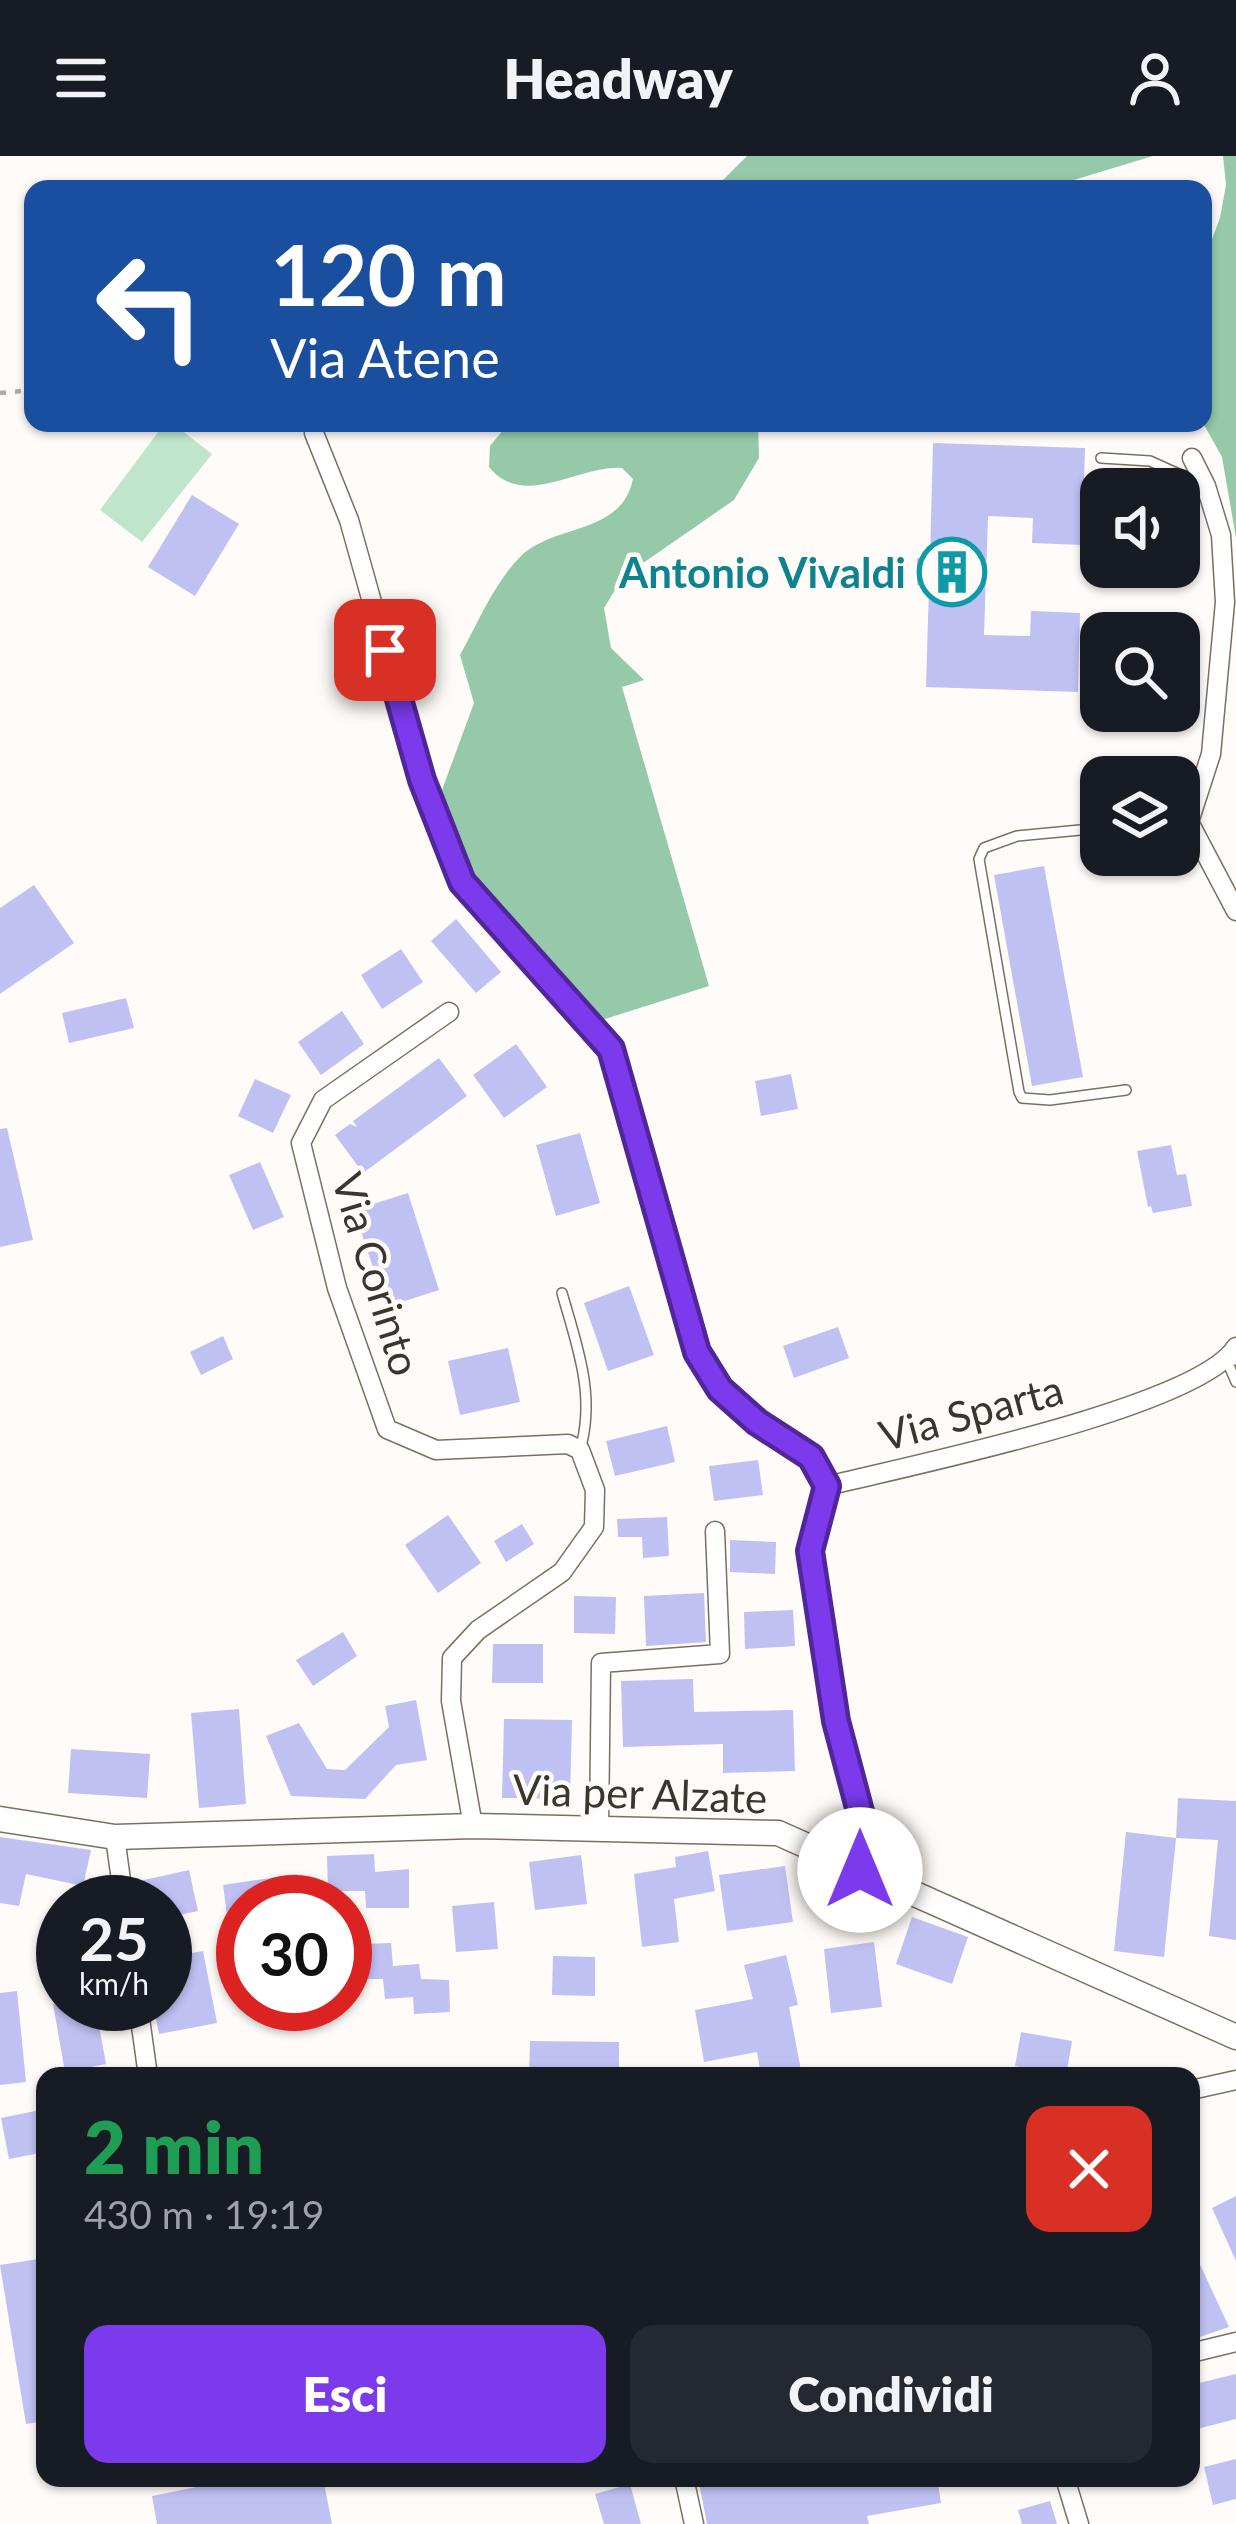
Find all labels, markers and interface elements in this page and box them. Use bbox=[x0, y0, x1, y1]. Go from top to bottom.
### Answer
icon: menu bbox=[48, 45, 114, 111]
icon: person bbox=[1122, 45, 1188, 111]
text: Headway bbox=[503, 46, 733, 111]
text: 120 m bbox=[270, 223, 507, 324]
icon: left bbox=[72, 228, 228, 384]
text: Via Atene bbox=[270, 325, 500, 390]
map controls bbox=[1080, 468, 1200, 876]
button: sound bbox=[1080, 468, 1200, 588]
building icon: Antonio Vivaldi bbox=[917, 537, 987, 607]
place label: Antonio Vivaldi bbox=[618, 547, 906, 597]
pin bbox=[334, 599, 436, 701]
button: search bbox=[1080, 612, 1200, 732]
icon: arrive bbox=[352, 617, 418, 683]
button: layers bbox=[1080, 756, 1200, 876]
street label: Via Corinto bbox=[323, 1167, 431, 1381]
street label: Via Sparta bbox=[874, 1364, 1068, 1460]
street label: Via per Alzate bbox=[512, 1764, 768, 1822]
position arrow bbox=[797, 1807, 923, 1933]
speed limit sign: 30 bbox=[216, 1875, 372, 2031]
text: 25 bbox=[79, 1902, 149, 1974]
text: km/h bbox=[79, 1965, 149, 2001]
text: 2 min bbox=[84, 2103, 264, 2189]
button: close bbox=[1026, 2106, 1152, 2232]
text: 430 m · 19:19 bbox=[84, 2191, 324, 2237]
button: Esci bbox=[84, 2325, 606, 2463]
button: Condividi bbox=[630, 2325, 1152, 2463]

